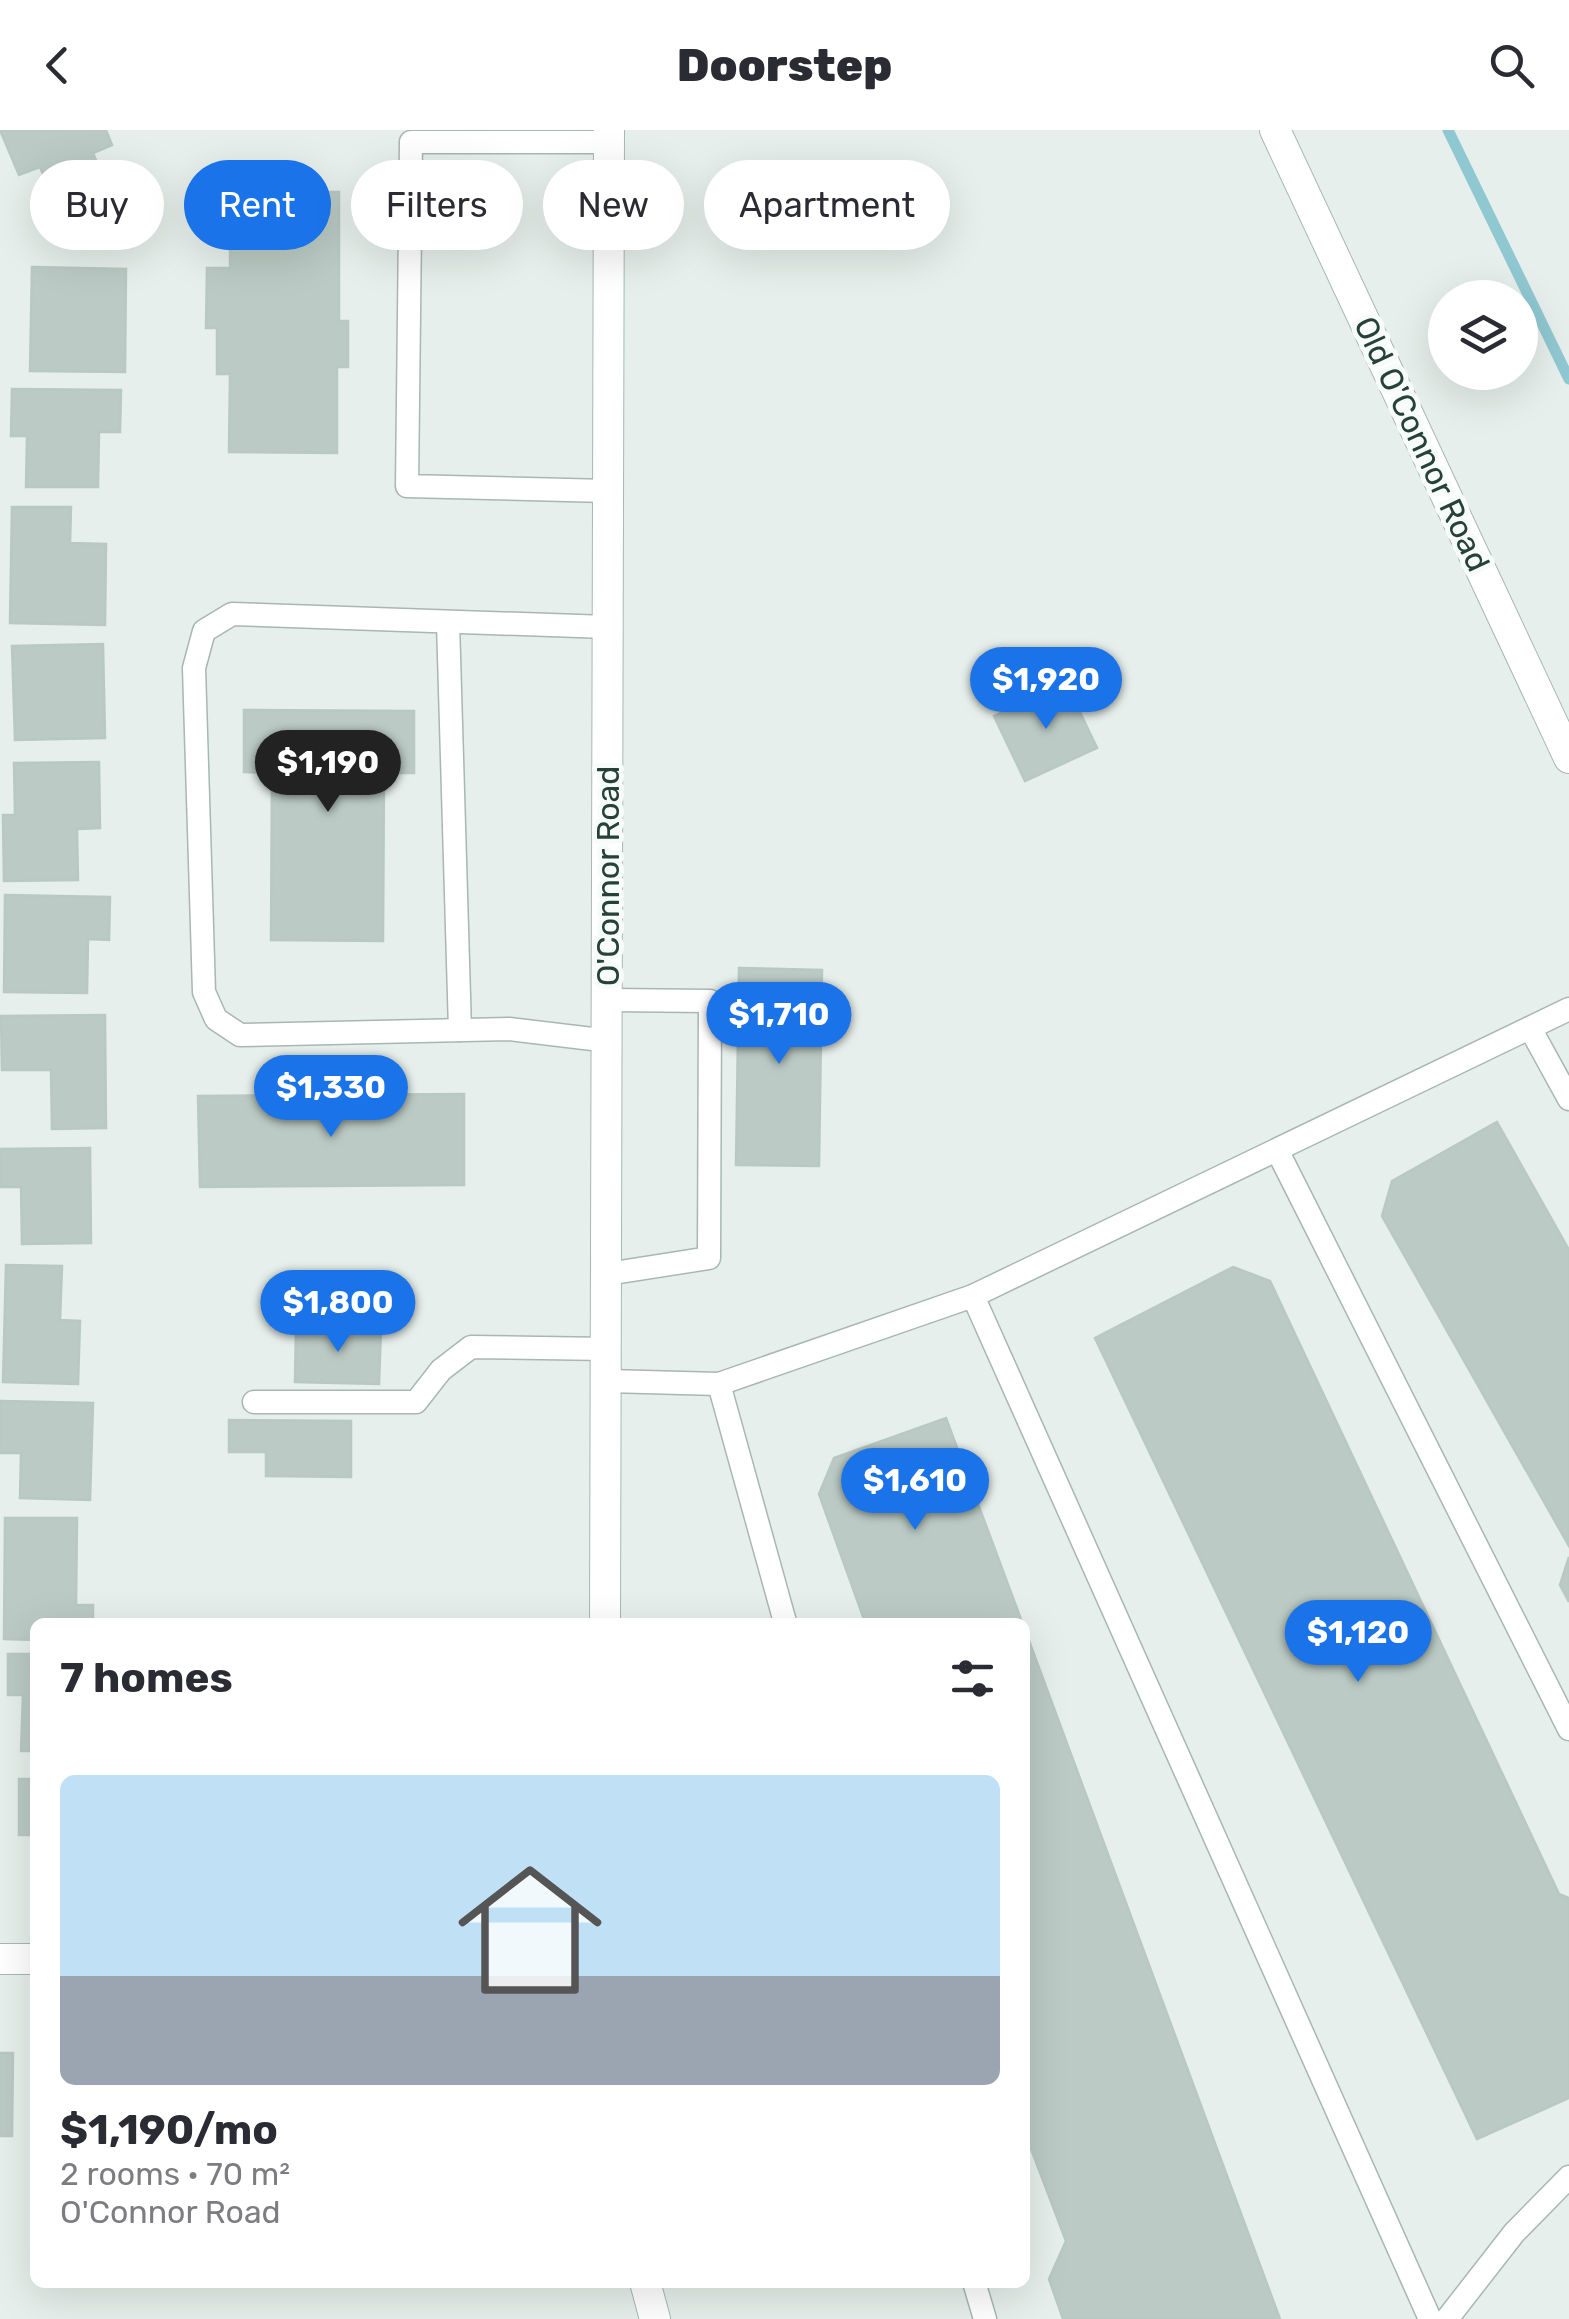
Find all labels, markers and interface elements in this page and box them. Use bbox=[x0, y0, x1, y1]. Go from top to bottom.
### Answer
icon: back bbox=[30, 38, 85, 93]
icon: search bbox=[1484, 38, 1539, 93]
text: Doorstep bbox=[677, 39, 892, 92]
chip: Buy bbox=[30, 160, 164, 250]
chip: Rent bbox=[184, 160, 331, 250]
chip: Filters bbox=[351, 160, 523, 250]
chip: New bbox=[543, 160, 684, 250]
chip: Apartment bbox=[704, 160, 950, 250]
map controls bbox=[1428, 280, 1538, 390]
button: layers bbox=[1428, 280, 1538, 390]
street label: Old O'Connor Road bbox=[1346, 310, 1498, 578]
pin: $1,920 bbox=[965, 647, 1127, 732]
text: $1,920 bbox=[992, 660, 1100, 698]
pin: $1,190 bbox=[247, 730, 409, 815]
text: $1,190 bbox=[277, 743, 379, 781]
street label: O'Connor Road bbox=[589, 766, 627, 986]
pin: $1,710 bbox=[698, 982, 860, 1067]
text: $1,710 bbox=[728, 995, 830, 1033]
pin: $1,330 bbox=[250, 1055, 412, 1140]
text: $1,330 bbox=[276, 1068, 386, 1106]
pin: $1,800 bbox=[257, 1270, 419, 1355]
text: $1,800 bbox=[282, 1283, 394, 1321]
pin: $1,610 bbox=[834, 1448, 996, 1533]
text: $1,610 bbox=[863, 1461, 967, 1499]
pin: $1,120 bbox=[1277, 1600, 1439, 1685]
text: $1,120 bbox=[1307, 1613, 1409, 1651]
icon: filters bbox=[945, 1651, 1000, 1706]
text: 7 homes bbox=[60, 1653, 233, 1703]
icon: home bbox=[440, 1840, 620, 2020]
text: $1,190/mo bbox=[60, 2105, 278, 2155]
text: 2 rooms · 70 m² bbox=[60, 2155, 290, 2193]
text: O'Connor Road bbox=[60, 2193, 281, 2231]

